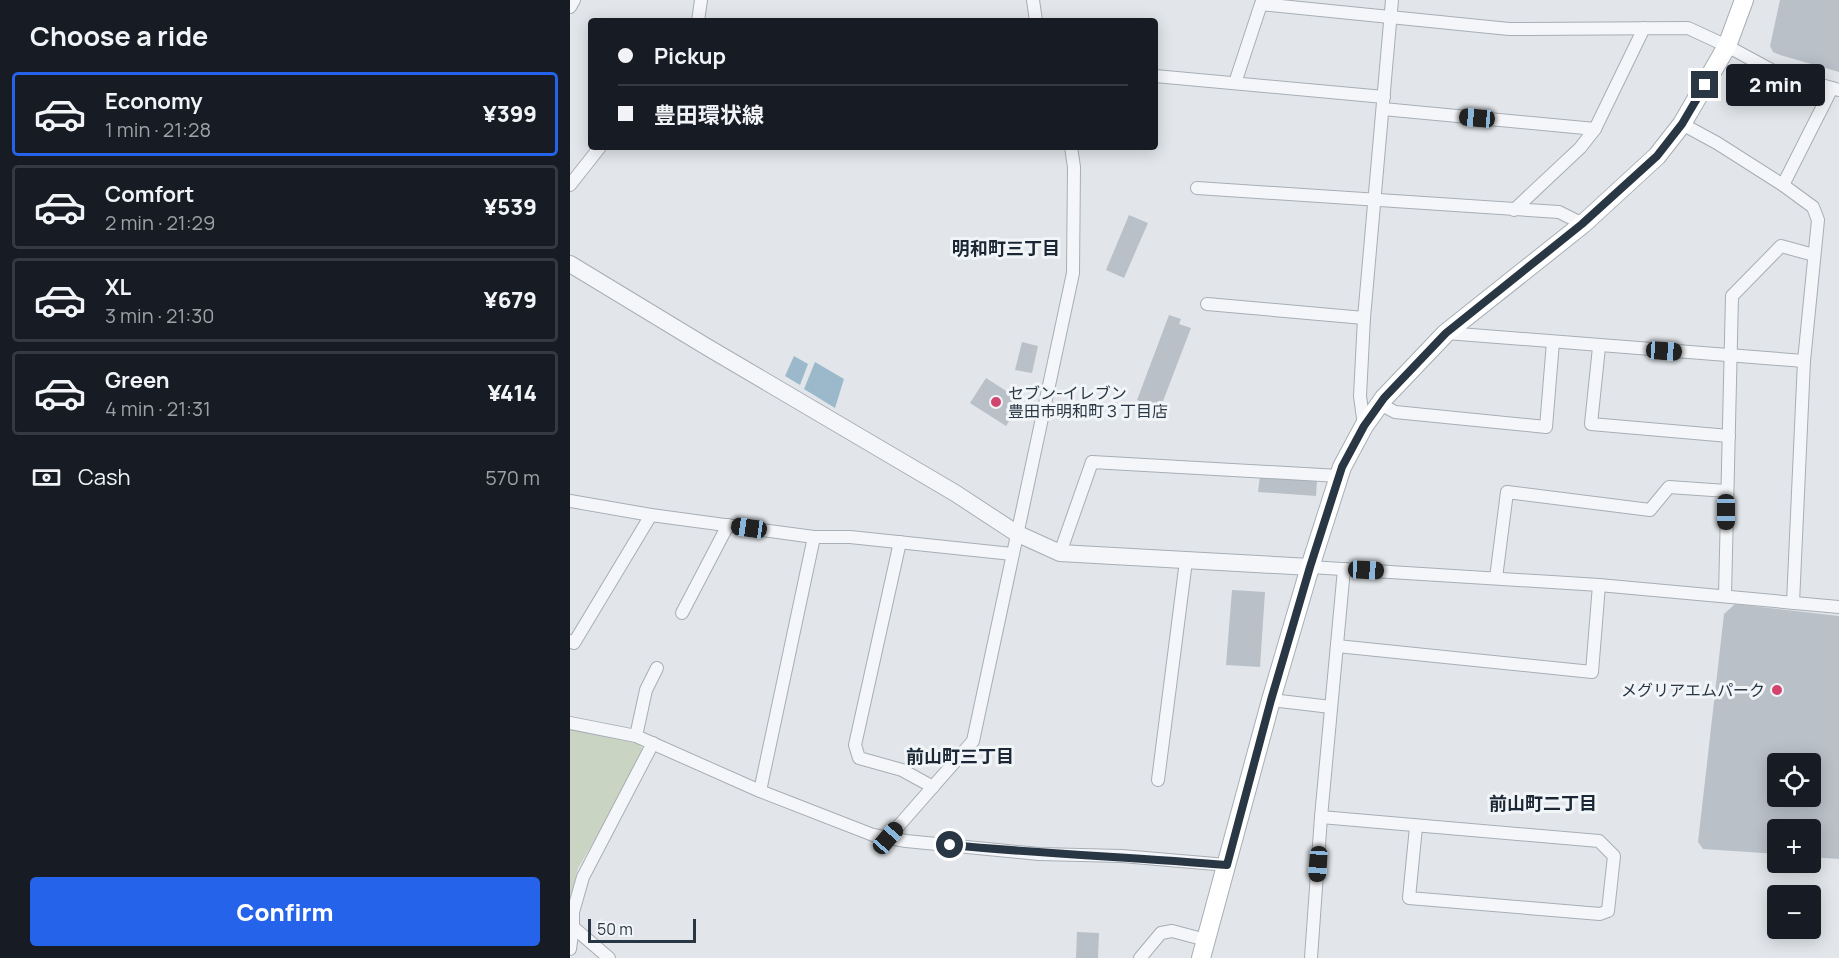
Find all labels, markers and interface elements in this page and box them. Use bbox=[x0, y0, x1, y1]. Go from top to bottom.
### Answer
text: Choose a ride bbox=[30, 17, 208, 54]
text: Pickup bbox=[654, 41, 726, 71]
callout: 2 min bbox=[1726, 64, 1825, 106]
route end bbox=[1691, 71, 1718, 98]
text: 2 min bbox=[1749, 71, 1802, 98]
text: Economy bbox=[105, 86, 203, 116]
icon: car bbox=[33, 87, 87, 141]
text: ¥399 bbox=[483, 99, 537, 129]
text: 豊田環状線 bbox=[654, 100, 764, 130]
car bbox=[1458, 107, 1496, 129]
text: 1 min · 21:28 bbox=[105, 116, 211, 143]
text: Comfort bbox=[105, 179, 194, 209]
icon: car bbox=[33, 180, 87, 234]
text: ¥539 bbox=[483, 192, 537, 222]
text: 2 min · 21:29 bbox=[105, 209, 215, 236]
district label: 明和町三丁目 bbox=[952, 236, 1060, 260]
text: XL bbox=[105, 272, 131, 302]
icon: car bbox=[33, 273, 87, 327]
text: ¥679 bbox=[484, 285, 537, 315]
text: 3 min · 21:30 bbox=[105, 302, 215, 329]
car bbox=[1645, 341, 1683, 361]
text: Green bbox=[105, 365, 170, 395]
icon: car bbox=[33, 366, 87, 420]
text: ¥414 bbox=[488, 378, 537, 408]
place label: セブン-イレブン 豊田市明和町３丁目店 bbox=[1008, 382, 1168, 422]
text: 4 min · 21:31 bbox=[105, 395, 211, 422]
marker: セブン-イレブン 豊田市明和町３丁目店 bbox=[989, 395, 1003, 409]
icon: cash bbox=[30, 461, 63, 494]
text: Cash bbox=[78, 462, 131, 492]
text: 570 m bbox=[485, 464, 540, 491]
car bbox=[1717, 494, 1735, 530]
car bbox=[730, 517, 768, 539]
car bbox=[1348, 560, 1384, 580]
place label: メグリアエムパーク bbox=[1621, 679, 1765, 701]
marker: メグリアエムパーク bbox=[1770, 683, 1784, 697]
district label: 前山町三丁目 bbox=[906, 744, 1014, 768]
map controls bbox=[1767, 753, 1821, 939]
button: locate bbox=[1767, 753, 1821, 807]
district label: 前山町二丁目 bbox=[1489, 791, 1597, 815]
car bbox=[869, 819, 907, 857]
button: + bbox=[1767, 819, 1821, 873]
route start bbox=[936, 831, 963, 858]
car bbox=[1308, 845, 1328, 883]
button: Confirm bbox=[30, 877, 540, 946]
button: − bbox=[1767, 885, 1821, 939]
scale bar bbox=[588, 916, 696, 944]
text: 50 m bbox=[597, 918, 633, 940]

